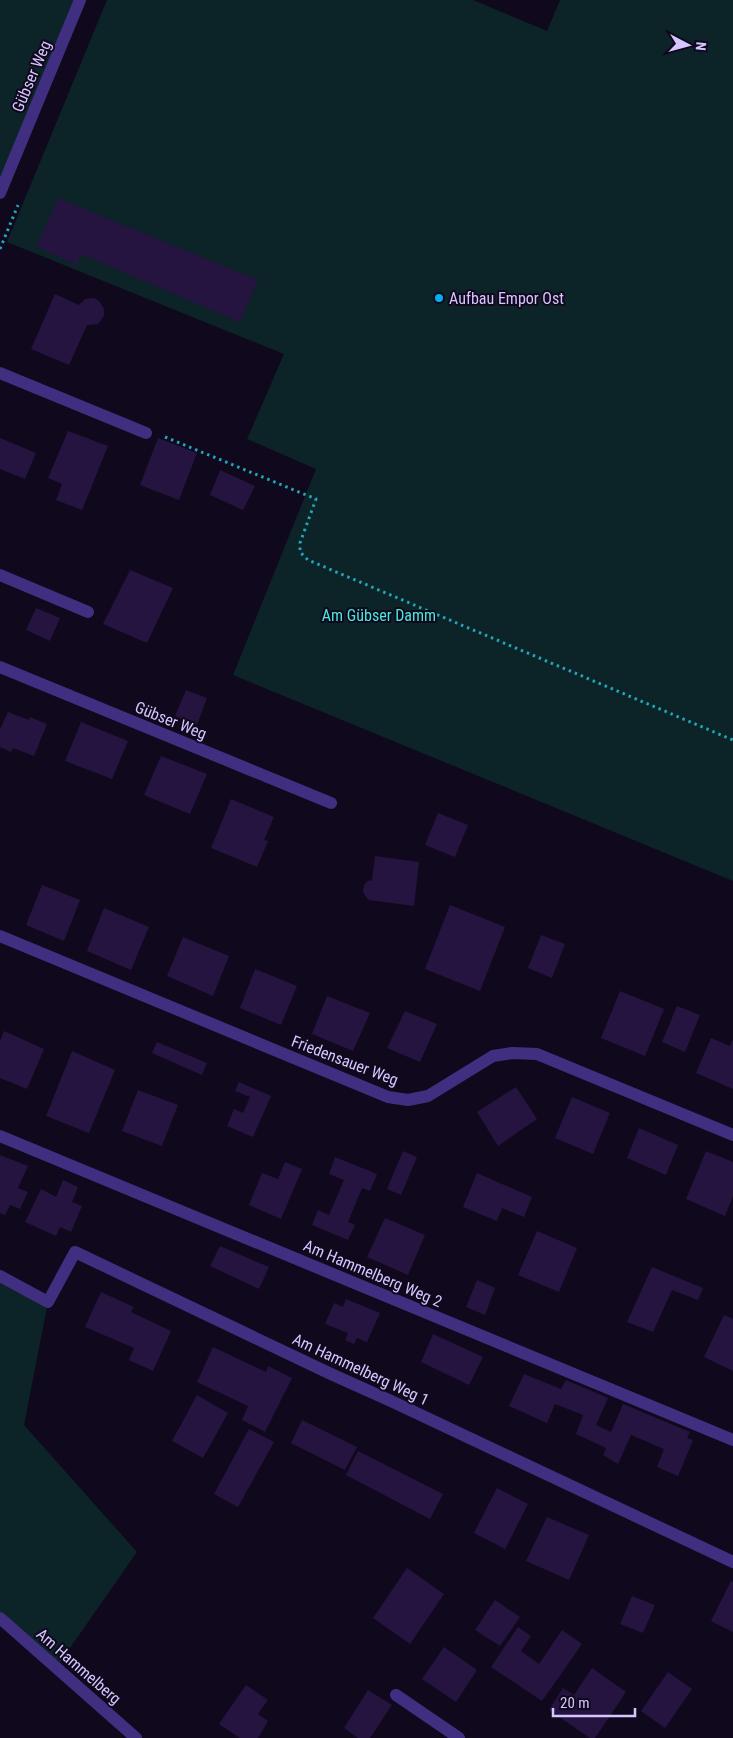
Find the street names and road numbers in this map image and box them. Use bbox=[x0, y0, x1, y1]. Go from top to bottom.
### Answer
street label: Gübser Weg bbox=[8, 38, 55, 115]
street label: Gübser Weg bbox=[132, 697, 209, 743]
street label: Friedensauer Weg bbox=[289, 1031, 401, 1090]
street label: Am Hammelberg Weg 2 bbox=[301, 1236, 445, 1311]
street label: Am Hammelberg Weg 1 bbox=[290, 1329, 432, 1409]
street label: Am Hammelberg bbox=[33, 1624, 125, 1708]

